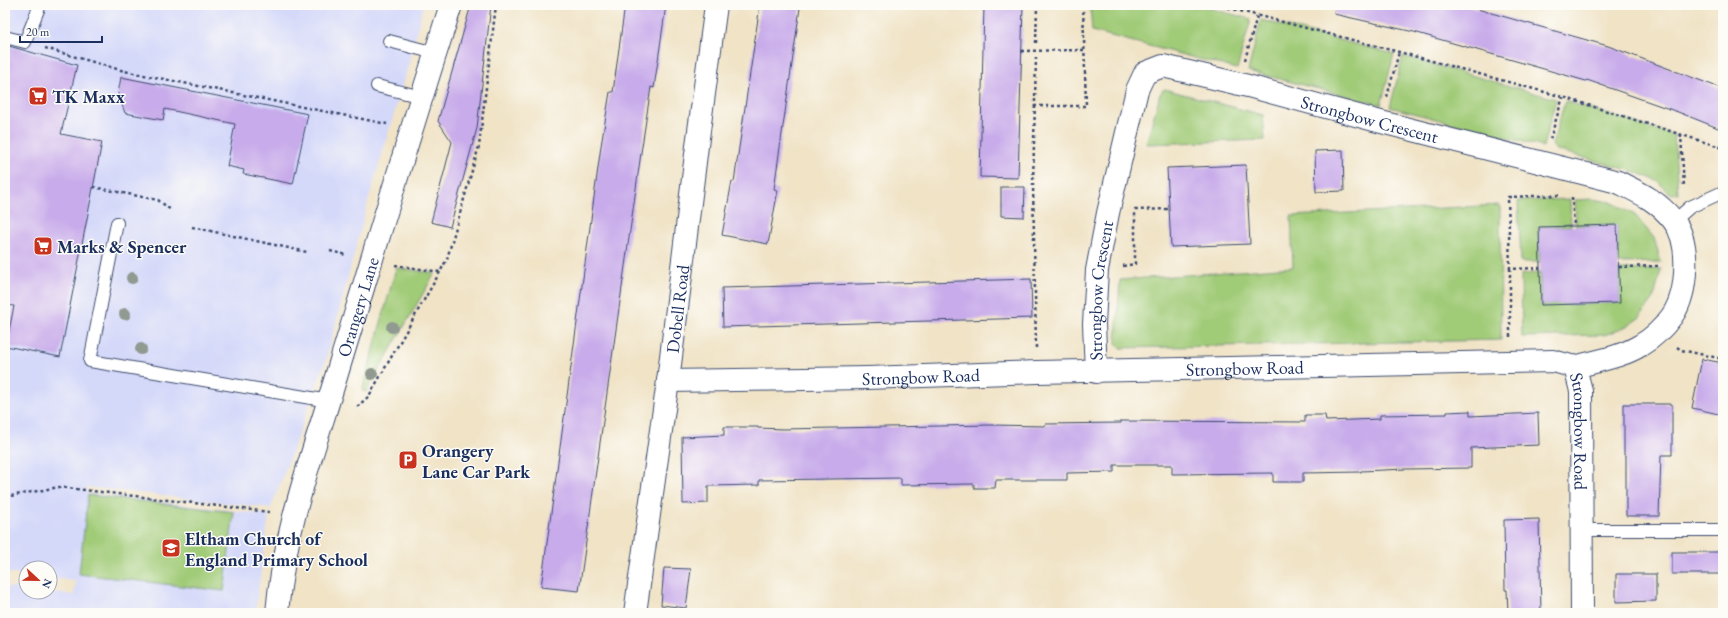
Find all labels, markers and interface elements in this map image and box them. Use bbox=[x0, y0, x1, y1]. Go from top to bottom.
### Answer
scale bar bbox=[20, 18, 102, 44]
text: 20 m bbox=[26, 24, 50, 40]
supermarket icon: TK Maxx bbox=[27, 85, 49, 107]
place label: TK Maxx bbox=[52, 85, 125, 108]
street label: Strongbow Crescent bbox=[1299, 89, 1441, 148]
street label: Strongbow Crescent bbox=[1082, 218, 1118, 361]
supermarket icon: Marks & Spencer bbox=[32, 235, 54, 257]
place label: Marks & Spencer bbox=[57, 235, 187, 258]
street label: Orangery Lane bbox=[331, 254, 383, 360]
street label: Dobell Road bbox=[660, 263, 694, 354]
street label: Strongbow Road bbox=[1186, 355, 1305, 380]
street label: Strongbow Road bbox=[862, 362, 981, 390]
street label: Strongbow Road bbox=[1565, 370, 1593, 491]
place label: Orangery Lane Car Park bbox=[422, 439, 531, 483]
parking icon: Orangery Lane Car Park bbox=[397, 449, 419, 471]
place label: Eltham Church of England Primary School bbox=[185, 527, 368, 571]
school or university icon: Eltham Church of England Primary School bbox=[160, 537, 182, 559]
north arrow bbox=[18, 560, 58, 600]
text: N bbox=[39, 577, 55, 591]

